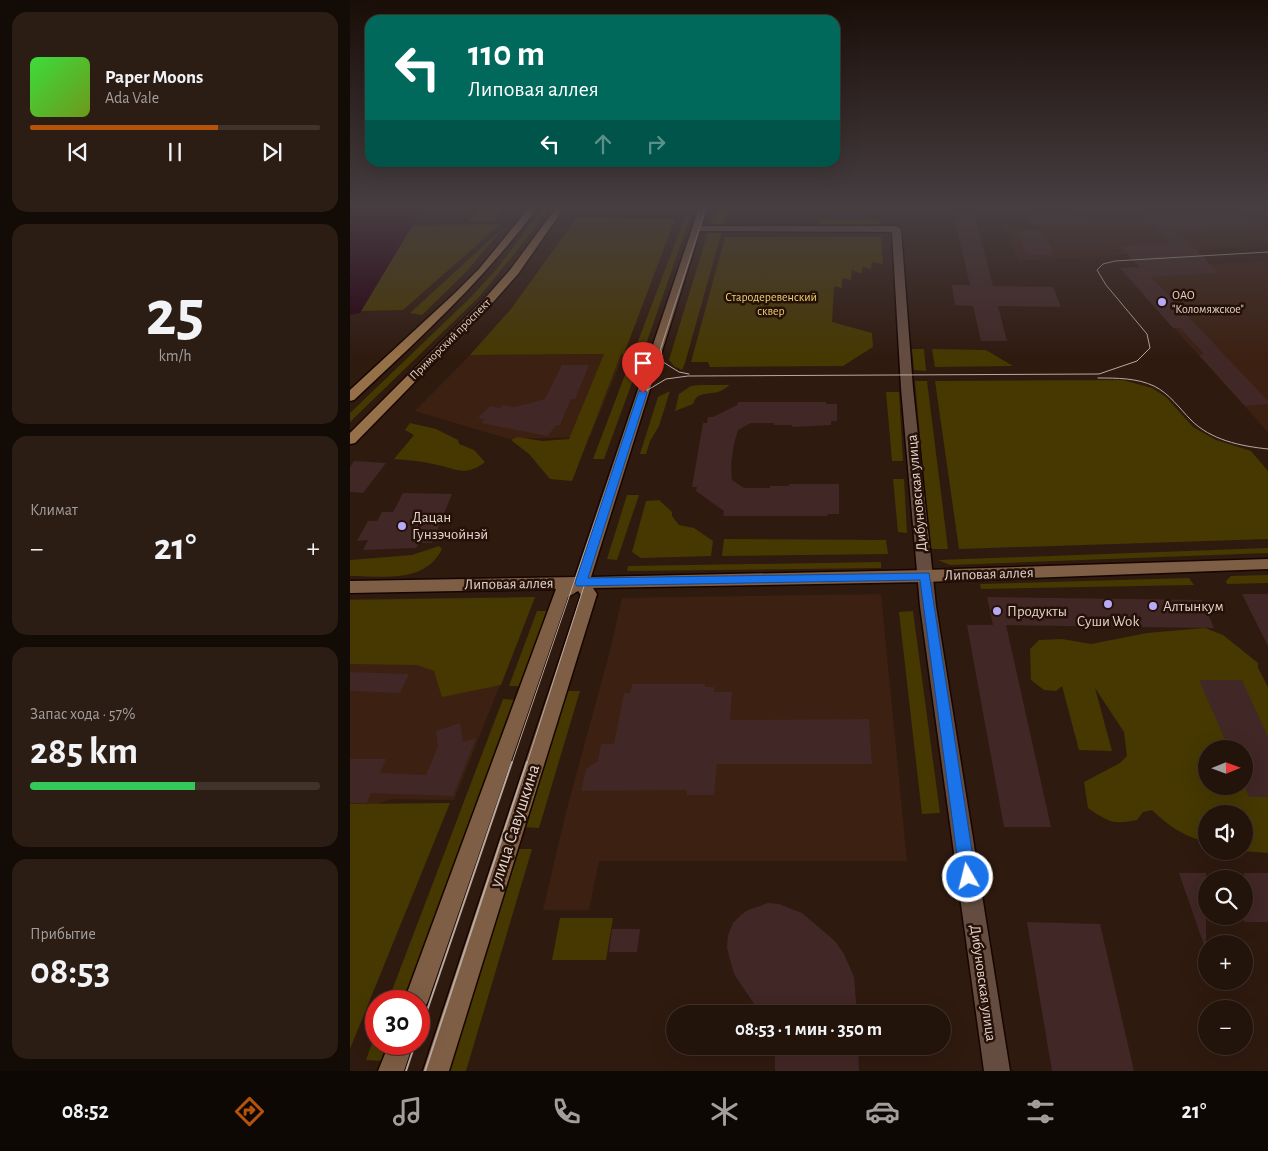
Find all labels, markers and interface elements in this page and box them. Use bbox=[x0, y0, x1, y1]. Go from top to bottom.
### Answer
icon: left bbox=[385, 35, 450, 100]
text: 110 m bbox=[468, 37, 545, 72]
text: Paper Moons bbox=[105, 68, 203, 87]
text: Липовая аллея bbox=[468, 78, 599, 100]
text: Ada Vale bbox=[105, 90, 159, 106]
icon: left bbox=[536, 130, 564, 158]
icon: ahead bbox=[589, 130, 617, 158]
icon: right bbox=[642, 130, 670, 158]
icon: previous bbox=[64, 138, 92, 166]
icon: pause bbox=[161, 138, 189, 166]
icon: next bbox=[258, 138, 286, 166]
text: 25 bbox=[146, 282, 204, 347]
place label: ОАО "Коломяжское" bbox=[1172, 289, 1244, 315]
park label: Стародеревенский сквер bbox=[725, 291, 817, 317]
street label: Приморский проспект bbox=[407, 296, 493, 382]
marker: ОАО "Коломяжское" bbox=[1156, 296, 1168, 308]
pin bbox=[622, 342, 664, 393]
text: km/h bbox=[158, 348, 192, 364]
icon: arrive bbox=[629, 349, 657, 377]
street label: Дибуновская улица bbox=[904, 434, 930, 552]
text: Климат bbox=[30, 502, 78, 518]
place label: Дацан Гунзэчойнэй bbox=[412, 510, 488, 542]
marker: Дацан Гунзэчойнэй bbox=[396, 520, 408, 532]
text: 21° bbox=[154, 529, 196, 567]
text: − bbox=[30, 535, 43, 563]
text: + bbox=[307, 535, 320, 563]
street label: Липовая аллея bbox=[944, 565, 1034, 583]
street label: Липовая аллея bbox=[464, 576, 554, 592]
marker: Суши Wok bbox=[1102, 598, 1114, 610]
place label: Алтынкум bbox=[1163, 599, 1224, 614]
marker: Алтынкум bbox=[1147, 600, 1159, 612]
place label: Продукты bbox=[1007, 604, 1067, 619]
marker: Продукты bbox=[991, 605, 1003, 617]
place label: Суши Wok bbox=[1077, 614, 1139, 629]
text: Запас хода · 57% bbox=[30, 706, 135, 722]
text: 285 km bbox=[30, 733, 138, 771]
north arrow bbox=[1198, 740, 1252, 795]
map controls bbox=[1198, 740, 1253, 1055]
street label: улица Савушкина bbox=[486, 762, 543, 891]
button: sound bbox=[1198, 805, 1253, 860]
position arrow bbox=[941, 850, 993, 902]
button: search bbox=[1198, 870, 1253, 925]
street label: Дибуновская улица bbox=[967, 924, 999, 1042]
text: Прибытие bbox=[30, 926, 96, 942]
button: + bbox=[1198, 935, 1253, 990]
text: 08:53 bbox=[30, 953, 110, 991]
speed limit sign: 30 bbox=[365, 990, 430, 1055]
button: − bbox=[1198, 1000, 1253, 1055]
text: 08:53 · 1 мин · 350 m bbox=[735, 1020, 882, 1039]
icon: directions bbox=[232, 1094, 267, 1129]
icon: music bbox=[390, 1094, 425, 1129]
icon: phone bbox=[549, 1094, 584, 1129]
icon: climate bbox=[707, 1094, 742, 1129]
icon: car bbox=[865, 1094, 900, 1129]
icon: filters bbox=[1023, 1094, 1058, 1129]
text: 08:52 bbox=[62, 1100, 109, 1122]
text: 21° bbox=[1182, 1100, 1206, 1122]

